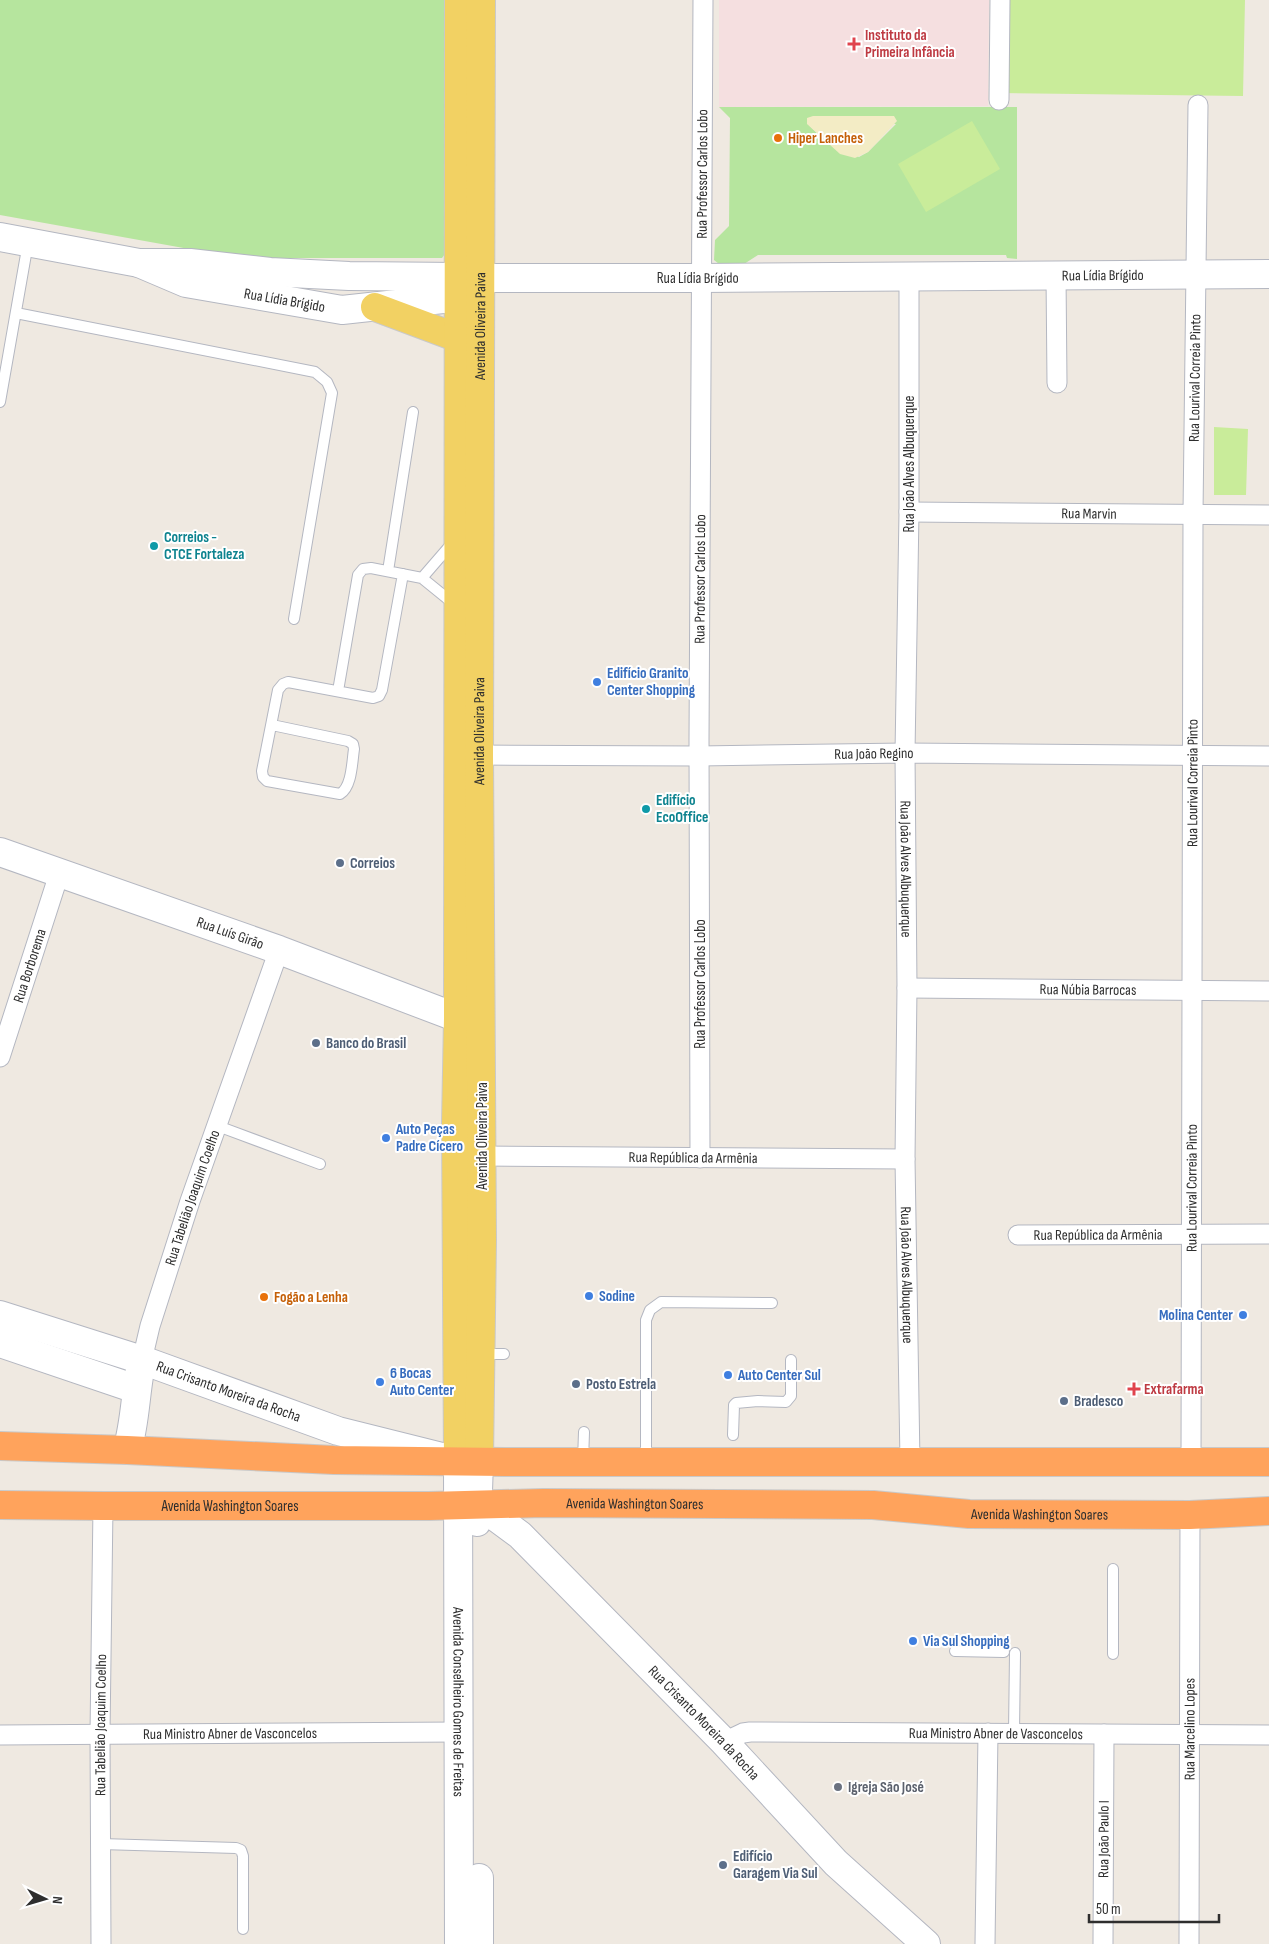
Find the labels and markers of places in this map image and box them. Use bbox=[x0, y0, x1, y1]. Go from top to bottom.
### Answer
place label: Instituto da Primeira Infância bbox=[865, 26, 955, 62]
marker: Instituto da Primeira Infância bbox=[847, 37, 861, 51]
place label: Hiper Lanches bbox=[788, 129, 863, 148]
marker: Hiper Lanches bbox=[772, 132, 784, 144]
place label: Correios - CTCE Fortaleza bbox=[164, 528, 244, 564]
marker: Correios - CTCE Fortaleza bbox=[148, 540, 160, 552]
place label: Edifício Granito Center Shopping bbox=[607, 664, 696, 700]
marker: Edifício Granito Center Shopping bbox=[591, 676, 603, 688]
place label: Edifício EcoOffice bbox=[656, 791, 708, 827]
marker: Edifício EcoOffice bbox=[640, 803, 652, 815]
place label: Correios bbox=[350, 854, 395, 873]
marker: Correios bbox=[334, 857, 346, 869]
place label: Banco do Brasil bbox=[326, 1034, 406, 1053]
marker: Banco do Brasil bbox=[310, 1037, 322, 1049]
place label: Auto Peças Padre Cícero bbox=[395, 1120, 463, 1156]
marker: Auto Peças Padre Cícero bbox=[380, 1132, 392, 1144]
place label: Sodine bbox=[599, 1287, 635, 1306]
place label: Fogão a Lenha bbox=[274, 1288, 348, 1307]
marker: Sodine bbox=[583, 1290, 595, 1302]
marker: Fogão a Lenha bbox=[258, 1291, 270, 1303]
place label: Molina Center bbox=[1159, 1306, 1233, 1325]
marker: Molina Center bbox=[1237, 1309, 1249, 1321]
place label: 6 Bocas Auto Center bbox=[389, 1364, 454, 1400]
place label: Auto Center Sul bbox=[737, 1366, 821, 1385]
marker: Auto Center Sul bbox=[722, 1369, 734, 1381]
place label: Posto Estrela bbox=[586, 1375, 656, 1394]
marker: 6 Bocas Auto Center bbox=[374, 1376, 386, 1388]
marker: Posto Estrela bbox=[570, 1378, 582, 1390]
place label: Extrafarma bbox=[1144, 1380, 1204, 1399]
marker: Extrafarma bbox=[1128, 1383, 1140, 1395]
place label: Bradesco bbox=[1074, 1392, 1123, 1411]
marker: Bradesco bbox=[1058, 1395, 1070, 1407]
place label: Via Sul Shopping bbox=[923, 1632, 1010, 1651]
marker: Via Sul Shopping bbox=[907, 1635, 919, 1647]
place label: Igreja São José bbox=[848, 1778, 924, 1797]
marker: Igreja São José bbox=[832, 1781, 844, 1793]
place label: Edifício Garagem Via Sul bbox=[733, 1847, 818, 1883]
marker: Edifício Garagem Via Sul bbox=[717, 1859, 729, 1871]

